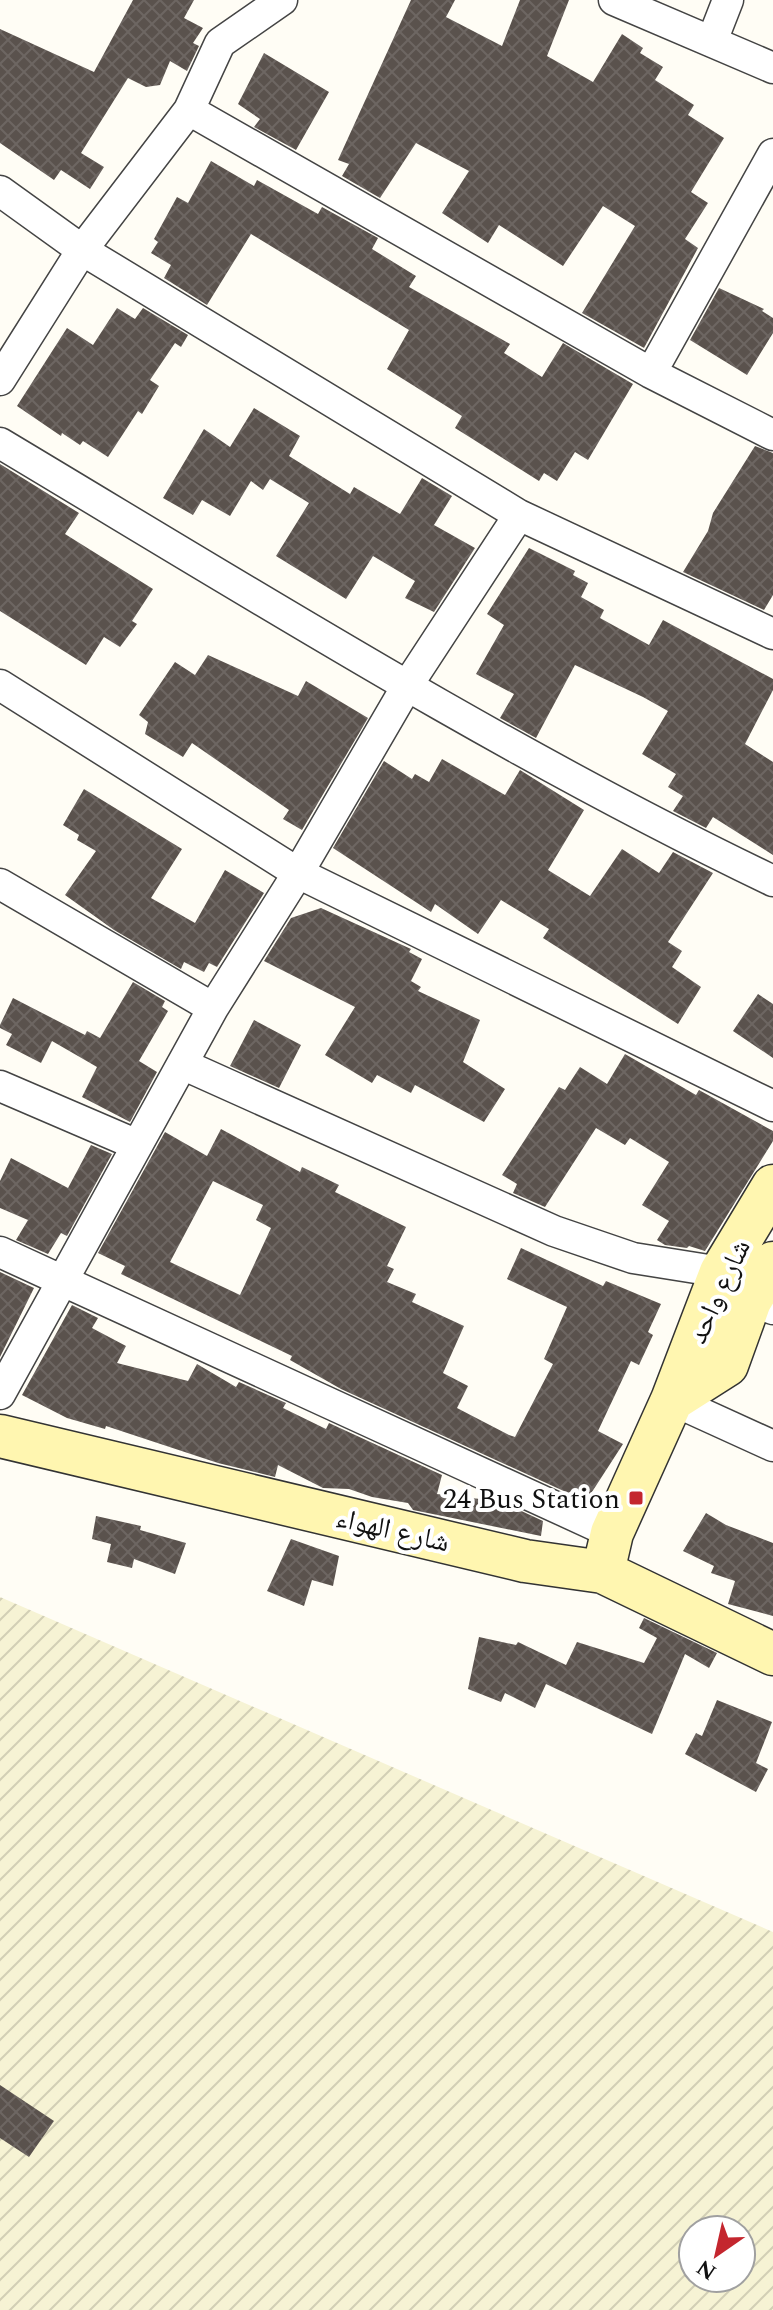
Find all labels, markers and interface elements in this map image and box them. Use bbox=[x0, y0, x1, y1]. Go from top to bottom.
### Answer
street label: شارع واحد bbox=[676, 1232, 762, 1351]
place label: 24 Bus Station bbox=[443, 1478, 620, 1521]
marker: 24 Bus Station bbox=[627, 1489, 645, 1507]
street label: شارع الهواء bbox=[332, 1497, 454, 1564]
north arrow bbox=[677, 2214, 757, 2294]
text: N bbox=[690, 2251, 723, 2288]

